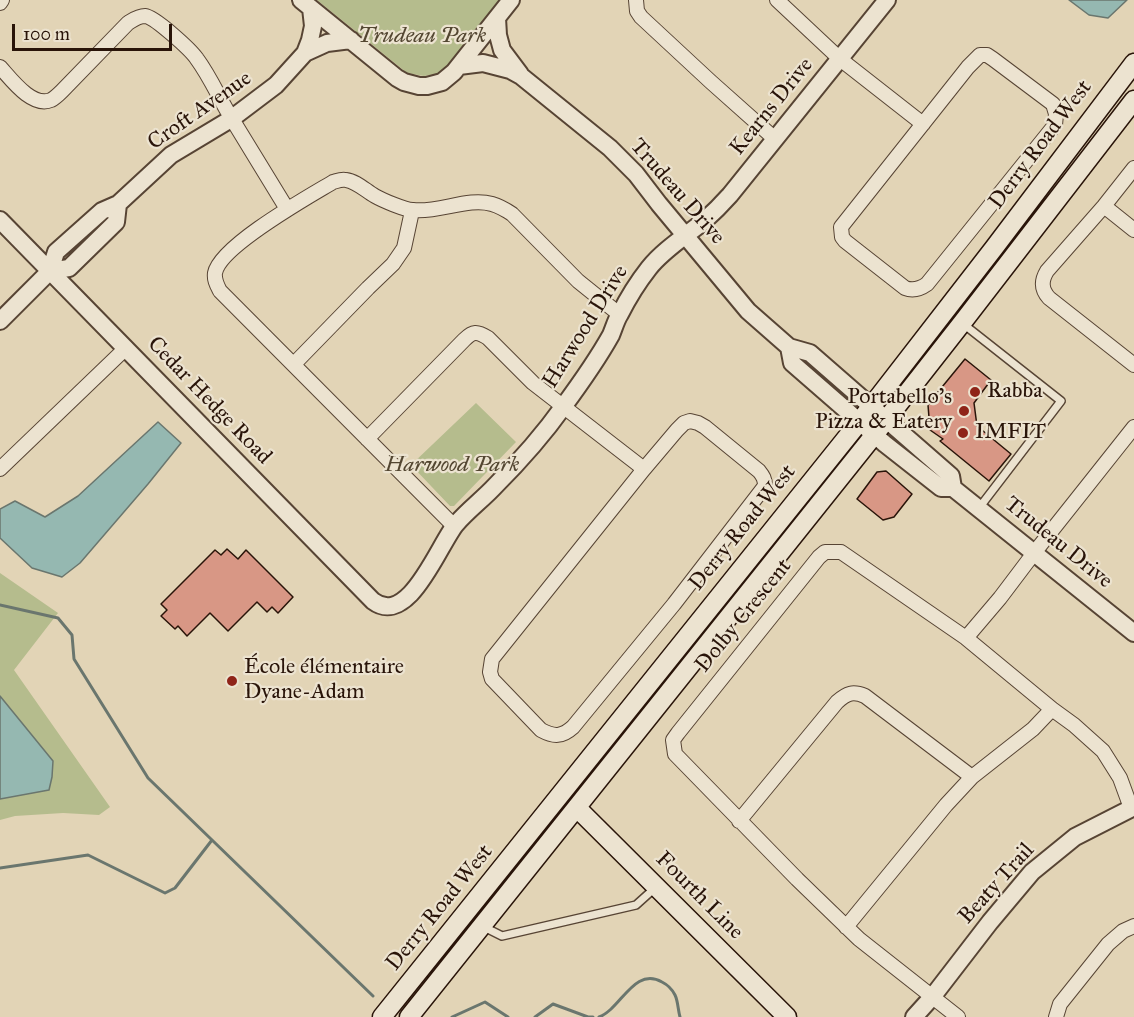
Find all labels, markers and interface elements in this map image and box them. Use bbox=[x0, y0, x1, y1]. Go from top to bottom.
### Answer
scale bar bbox=[15, 12, 176, 50]
text: 100 m bbox=[23, 23, 70, 45]
park label: Trudeau Park bbox=[358, 24, 486, 50]
street label: Kearns Drive bbox=[725, 53, 819, 161]
street label: Croft Avenue bbox=[143, 66, 257, 156]
street label: Derry Road West bbox=[984, 75, 1098, 215]
street label: Trudeau Drive bbox=[624, 134, 730, 250]
street label: Harwood Drive bbox=[538, 261, 634, 393]
street label: Cedar Hedge Road bbox=[141, 332, 277, 470]
place label: Rabba bbox=[987, 379, 1042, 405]
place label: Portabello's Pizza & Eatery bbox=[815, 385, 952, 436]
marker: Rabba bbox=[968, 385, 982, 399]
marker: Portabello's Pizza & Eatery bbox=[957, 404, 971, 418]
place label: IMFIT bbox=[975, 420, 1046, 446]
marker: IMFIT bbox=[956, 426, 970, 440]
park label: Harwood Park bbox=[385, 453, 519, 479]
street label: Derry Road West bbox=[684, 460, 802, 596]
street label: Trudeau Drive bbox=[999, 491, 1117, 595]
street label: Dolby Crescent bbox=[690, 554, 798, 678]
place label: École élémentaire Dyane-Adam bbox=[244, 655, 404, 706]
marker: École élémentaire Dyane-Adam bbox=[225, 674, 239, 688]
street label: Beaty Trail bbox=[954, 838, 1040, 930]
street label: Derry Road West bbox=[381, 840, 499, 976]
street label: Fourth Line bbox=[650, 847, 748, 945]

